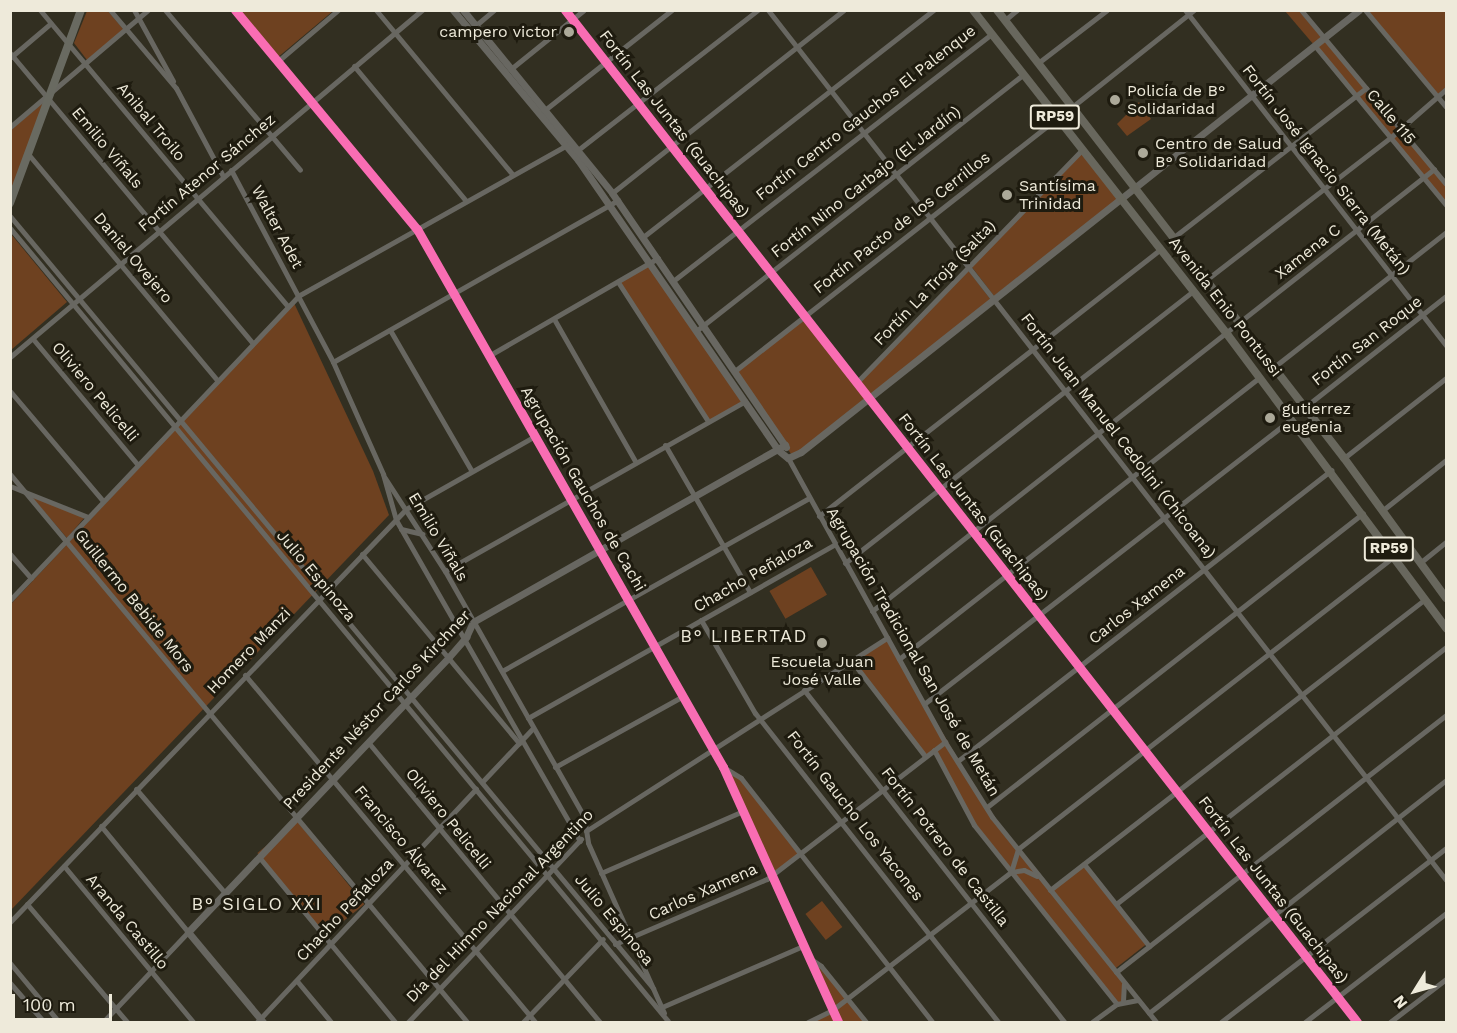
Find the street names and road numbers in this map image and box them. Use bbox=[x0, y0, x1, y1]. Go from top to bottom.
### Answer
street label: Fortín Centro Gauchos El Palenque bbox=[752, 21, 980, 205]
street label: Fortín Las Juntas (Guachipas) bbox=[595, 26, 753, 222]
street label: Fortín José Ignacio Sierra (Metán) bbox=[1238, 61, 1414, 279]
street label: Anibal Troilo bbox=[112, 79, 190, 165]
street label: Calle 115 bbox=[1362, 85, 1420, 149]
street label: Fortín Nino Carbajo (El Jardín) bbox=[767, 102, 965, 262]
street label: Emilio Viñals bbox=[67, 103, 147, 193]
road number: RP59 bbox=[1030, 105, 1080, 129]
street label: Fortín Atenor Sánchez bbox=[134, 110, 280, 236]
street label: Fortín Pacto de los Cerrillos bbox=[810, 148, 994, 298]
street label: Walter Adet bbox=[247, 182, 307, 272]
street label: Daniel Ovejero bbox=[89, 208, 177, 308]
street label: Fortín La Troja (Salta) bbox=[870, 216, 1000, 350]
street label: Xamena C bbox=[1271, 220, 1345, 284]
street label: Avenida Enio Pontussi bbox=[1164, 233, 1286, 381]
street label: Fortín San Roque bbox=[1308, 292, 1426, 390]
street label: Fortín Juan Manuel Cedolini (Chicoana) bbox=[1016, 309, 1220, 563]
street label: Oliviero Pelicelli bbox=[48, 338, 142, 446]
street label: Agrupación Gauchos de Cachi bbox=[516, 383, 650, 595]
street label: Fortín Las Juntas (Guachipas) bbox=[894, 409, 1052, 605]
street label: Emilio Viñals bbox=[404, 489, 472, 585]
street label: Agrupación Tradicional San José de Metán bbox=[822, 503, 1004, 801]
street label: Guillermo Bebide Mors bbox=[71, 526, 197, 676]
street label: Julio Espinoza bbox=[272, 527, 360, 625]
street label: Chacho Peñaloza bbox=[690, 533, 816, 617]
road number: RP59 bbox=[1364, 537, 1414, 561]
street label: Carlos Xamena bbox=[1085, 561, 1189, 649]
street label: Homero Manzi bbox=[203, 604, 295, 698]
street label: Presidente Néstor Carlos Kirchner bbox=[279, 606, 475, 814]
street label: Fortín Gaucho Los Yacones bbox=[782, 727, 928, 905]
street label: Fortín Potrero de Castilla bbox=[877, 764, 1013, 930]
street label: Oliviero Pelicelli bbox=[401, 765, 495, 873]
street label: Francisco Álvarez bbox=[350, 782, 452, 898]
street label: Fortín Las Juntas (Guachipas) bbox=[1194, 792, 1352, 988]
street label: Día del Himno Nacional Argentino bbox=[402, 805, 598, 1007]
street label: Chacho Peñaloza bbox=[292, 855, 398, 965]
street label: Carlos Xamena bbox=[646, 859, 760, 925]
street label: Aranda Castillo bbox=[81, 870, 173, 974]
street label: Julio Espinosa bbox=[570, 871, 658, 969]

